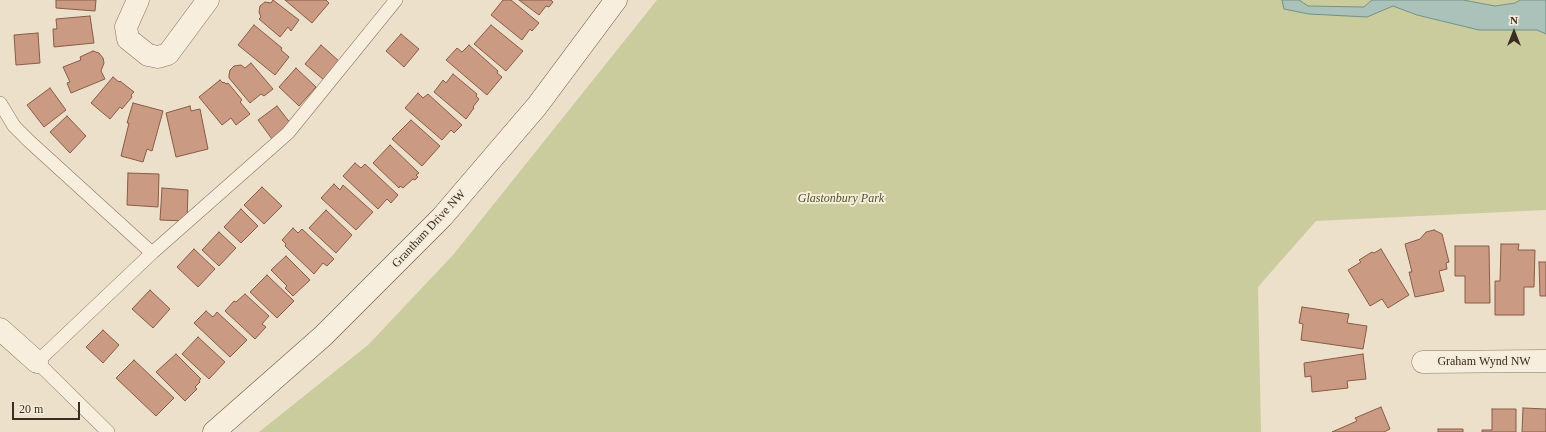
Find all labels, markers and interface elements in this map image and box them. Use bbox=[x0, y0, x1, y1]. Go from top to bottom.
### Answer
north arrow bbox=[1494, 12, 1534, 52]
text: N bbox=[1510, 14, 1518, 26]
street label: Grantham Drive NW bbox=[389, 187, 469, 271]
park label: Glastonbury Park bbox=[798, 192, 884, 206]
street label: Graham Wynd NW bbox=[1437, 355, 1531, 369]
scale bar bbox=[14, 394, 82, 420]
text: 20 m bbox=[19, 402, 43, 416]

